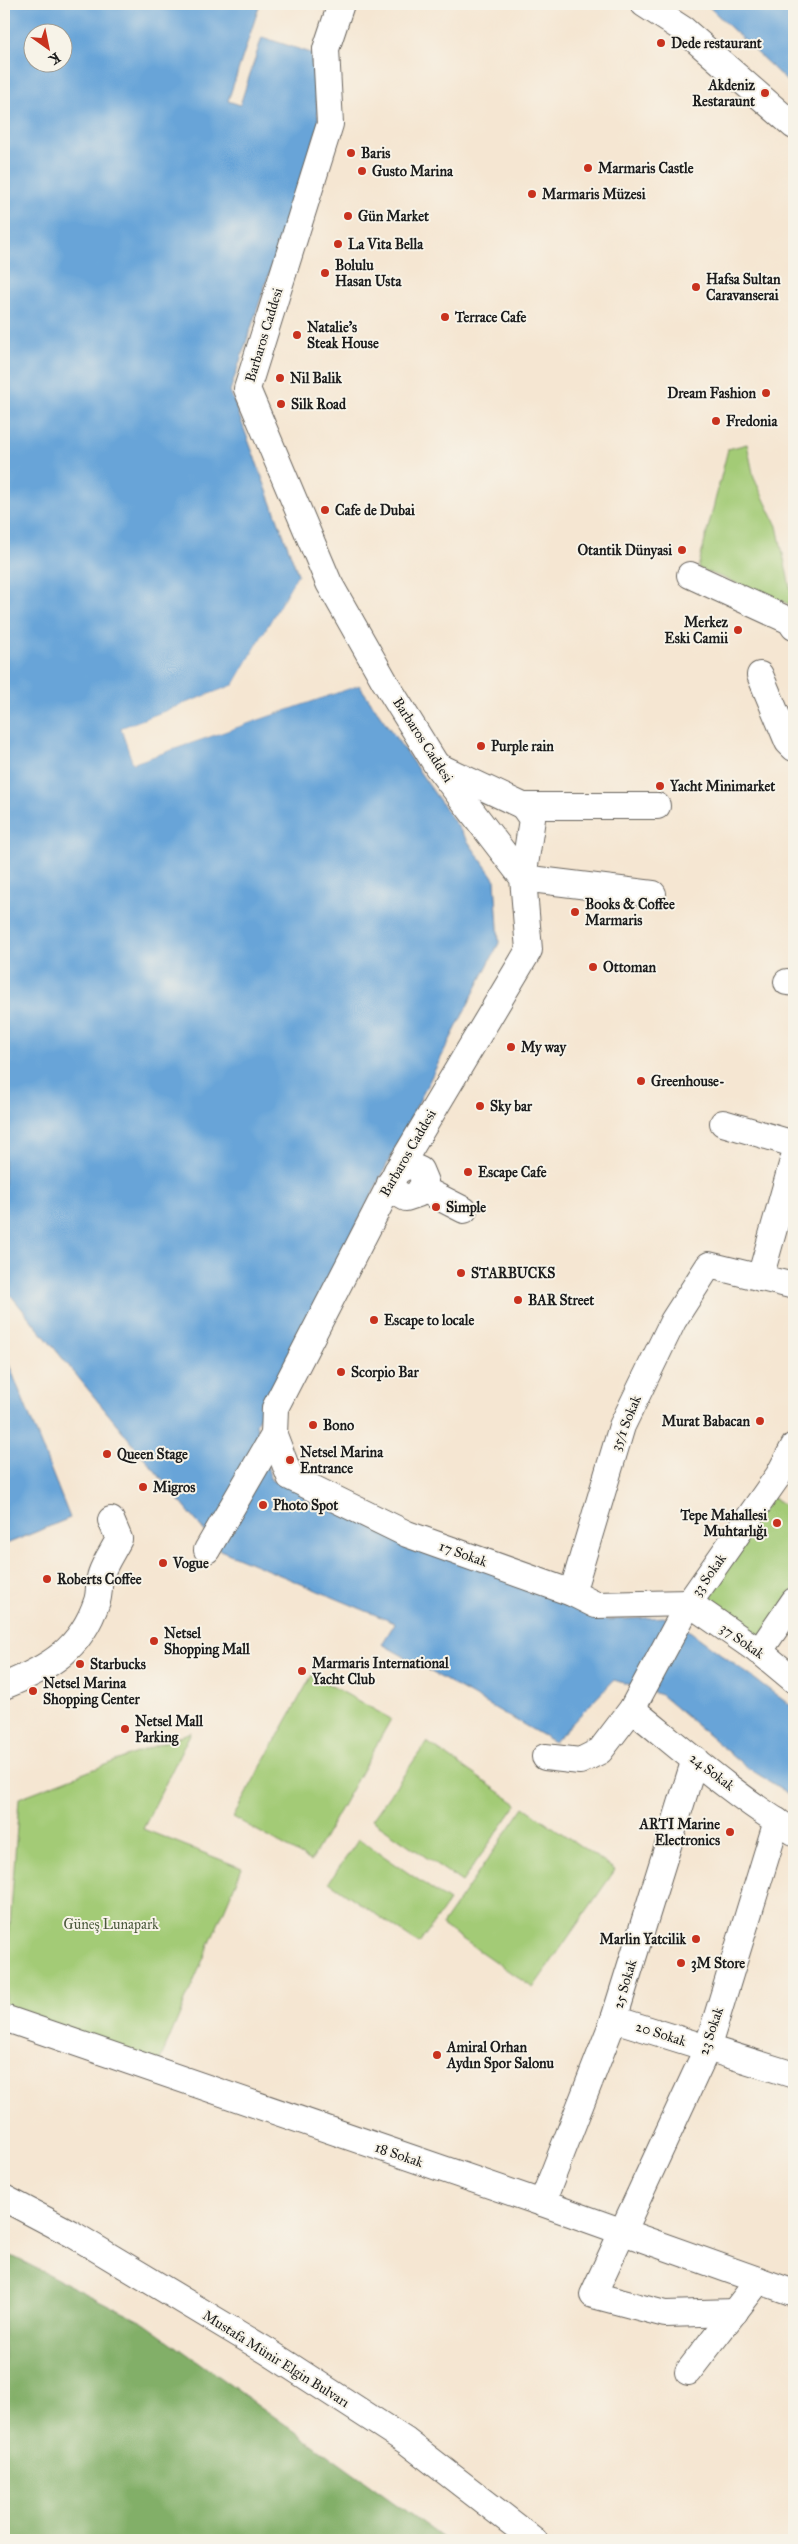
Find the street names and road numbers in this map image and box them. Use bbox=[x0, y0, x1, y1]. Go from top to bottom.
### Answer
street label: Barbaros Caddesi bbox=[242, 286, 286, 384]
street label: Barbaros Caddesi bbox=[389, 694, 457, 786]
street label: Barbaros Caddesi bbox=[376, 1106, 440, 1200]
street label: 35/1 Sokak bbox=[607, 1392, 645, 1453]
street label: 17 Sokak bbox=[437, 1537, 490, 1571]
street label: 33 Sokak bbox=[688, 1550, 730, 1600]
street label: 37 Sokak bbox=[717, 1620, 768, 1663]
street label: 24 Sokak bbox=[686, 1750, 738, 1795]
street label: 25 Sokak bbox=[610, 1957, 641, 2011]
street label: 23 Sokak bbox=[695, 2004, 727, 2057]
street label: 20 Sokak bbox=[634, 2018, 689, 2050]
street label: 18 Sokak bbox=[373, 2139, 426, 2171]
street label: Mustafa Münir Elgin Bulvarı bbox=[200, 2307, 353, 2411]

